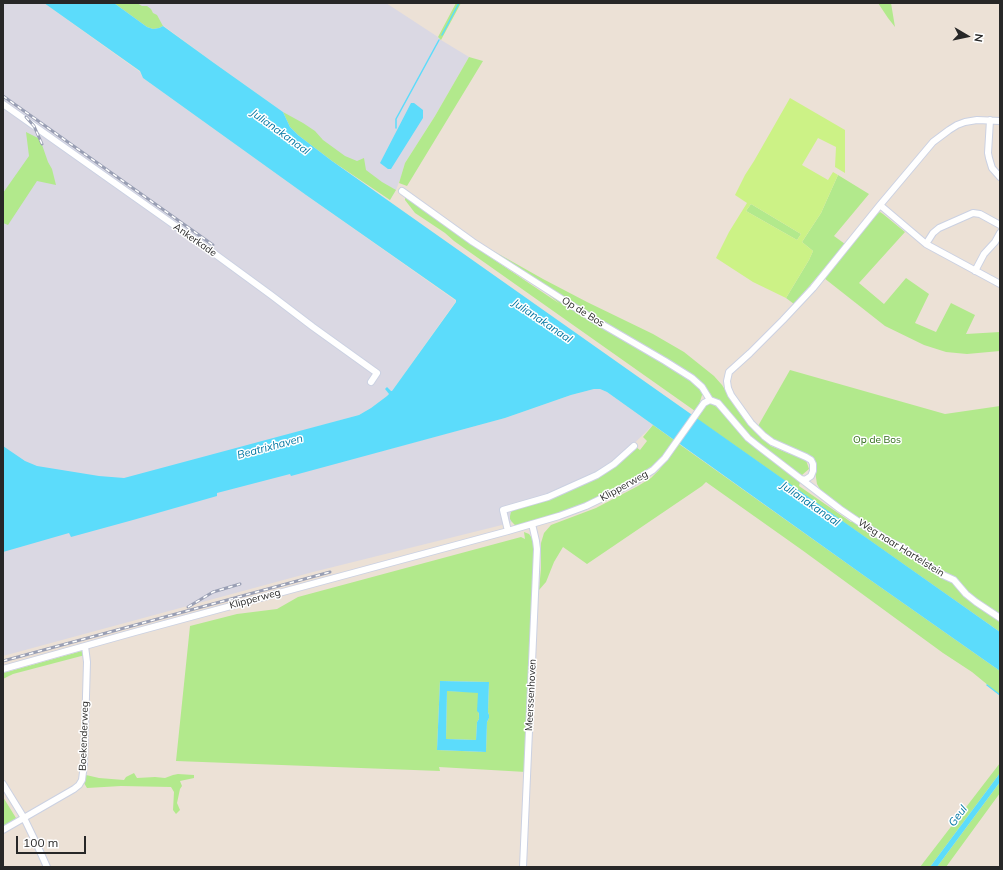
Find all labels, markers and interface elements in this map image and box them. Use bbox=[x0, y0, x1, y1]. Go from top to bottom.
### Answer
north arrow bbox=[947, 16, 987, 56]
text: N bbox=[971, 33, 986, 43]
water label: Julianakanaal bbox=[248, 106, 312, 158]
street label: Ankerkade bbox=[171, 221, 219, 259]
street label: Op de Bos bbox=[560, 294, 606, 330]
water label: Julianakanaal bbox=[510, 296, 574, 346]
water label: Beatrixhaven bbox=[236, 432, 304, 462]
park label: Op de Bos bbox=[853, 434, 901, 446]
street label: Klipperweg bbox=[598, 468, 650, 504]
water label: Julianakanaal bbox=[778, 479, 842, 529]
street label: Weg naar Hartelstein bbox=[856, 517, 946, 579]
street label: Klipperweg bbox=[228, 586, 282, 612]
street label: Meerssenhoven bbox=[523, 659, 539, 731]
street label: Boekenderweg bbox=[77, 701, 91, 771]
water label: Geul bbox=[946, 803, 970, 829]
scale bar bbox=[18, 828, 88, 854]
text: 100 m bbox=[23, 835, 58, 850]

